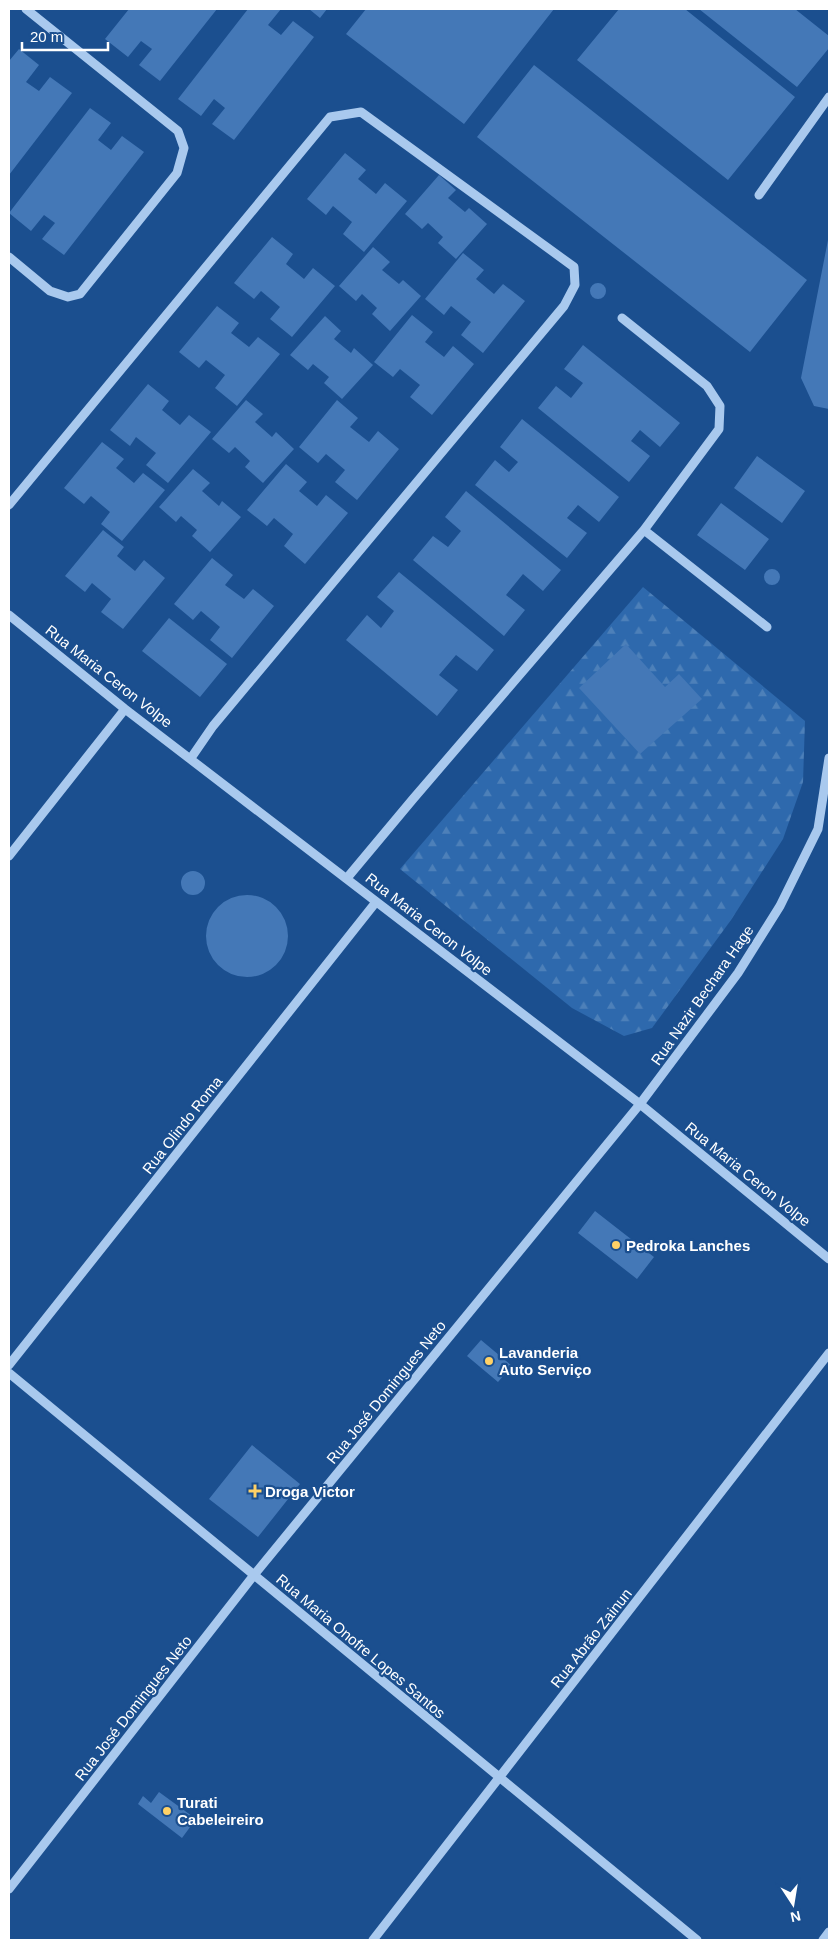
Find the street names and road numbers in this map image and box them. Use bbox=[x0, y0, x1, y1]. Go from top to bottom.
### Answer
street label: Rua Maria Ceron Volpe bbox=[42, 621, 176, 731]
street label: Rua Maria Ceron Volpe bbox=[362, 869, 496, 979]
street label: Rua Nazir Bechara Hage bbox=[647, 922, 757, 1068]
street label: Rua Olindo Roma bbox=[139, 1072, 226, 1177]
street label: Rua Maria Ceron Volpe bbox=[682, 1118, 814, 1230]
street label: Rua José Domingues Neto bbox=[323, 1317, 449, 1467]
street label: Rua Maria Onofre Lopes Santos bbox=[273, 1570, 449, 1722]
street label: Rua Abrão Zainun bbox=[547, 1585, 635, 1691]
street label: Rua José Domingues Neto bbox=[71, 1632, 195, 1784]

